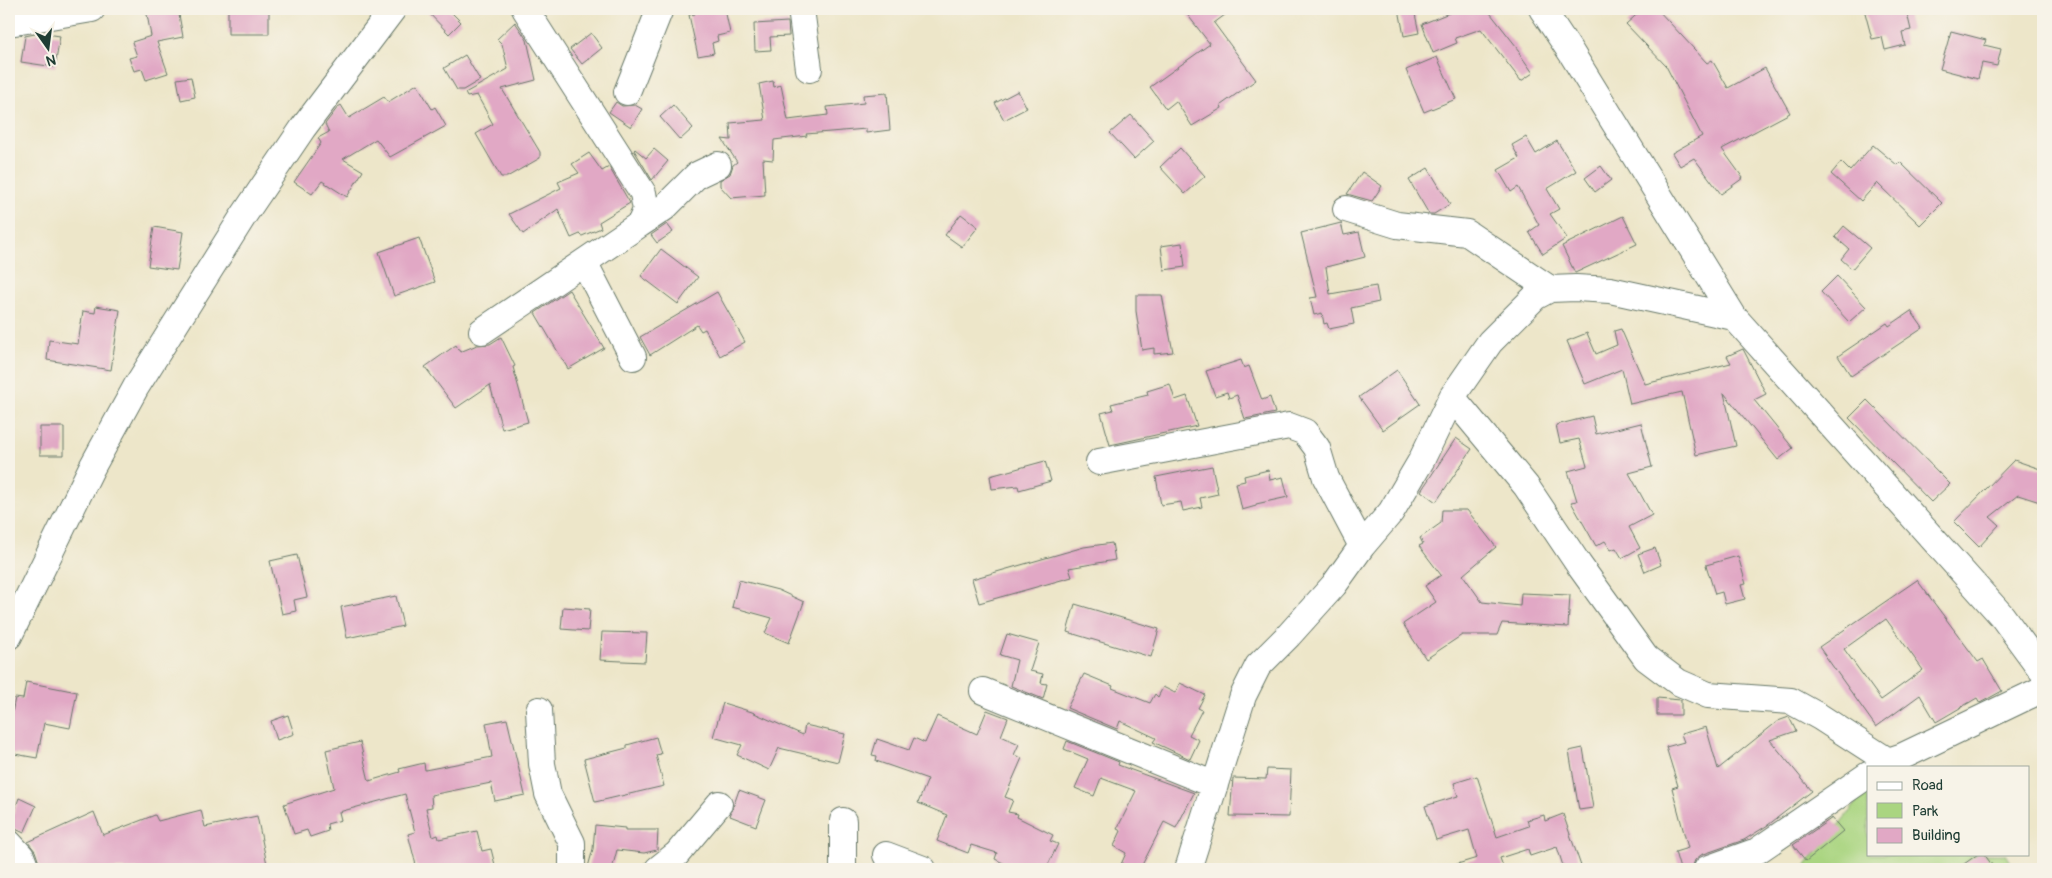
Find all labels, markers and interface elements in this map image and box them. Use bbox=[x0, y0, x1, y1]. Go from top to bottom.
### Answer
north arrow bbox=[22, 22, 72, 72]
text: N bbox=[44, 51, 58, 70]
legend bbox=[1867, 766, 2030, 856]
text: Road bbox=[1912, 776, 1943, 795]
text: Park bbox=[1912, 802, 1939, 821]
text: Building bbox=[1912, 826, 1960, 845]

